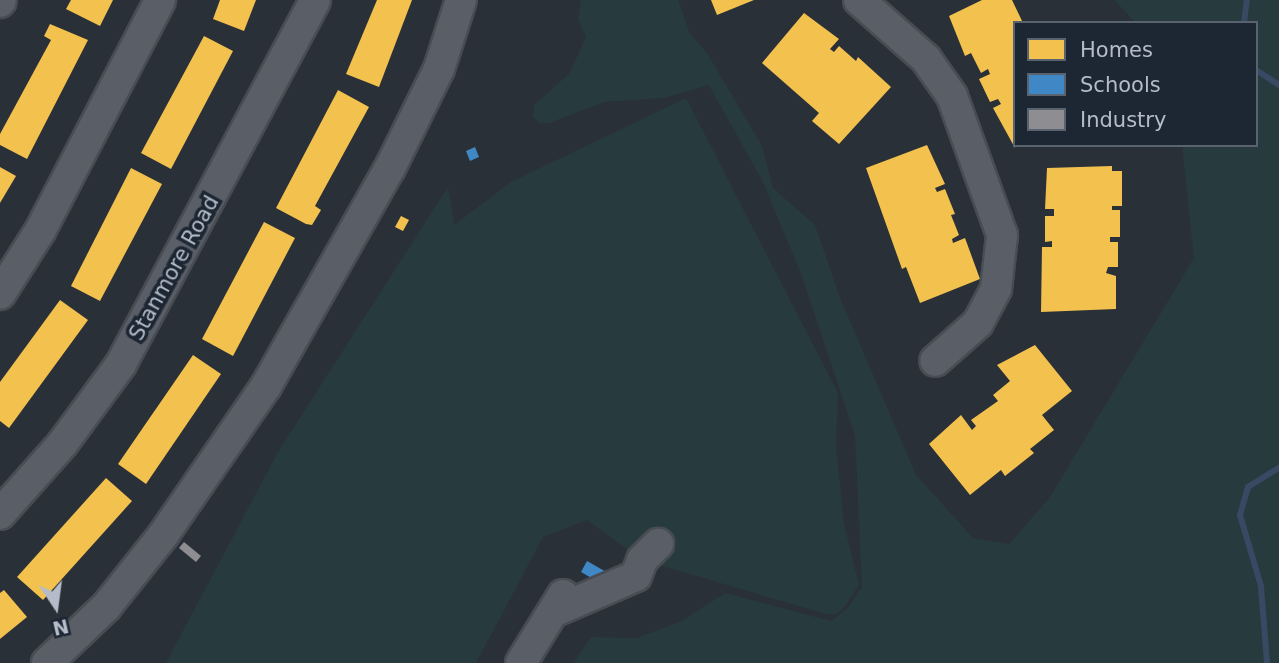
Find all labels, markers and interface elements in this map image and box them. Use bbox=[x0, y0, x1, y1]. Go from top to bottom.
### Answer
legend bbox=[1013, 21, 1258, 147]
text: Homes bbox=[1080, 38, 1153, 62]
text: Schools bbox=[1080, 73, 1161, 97]
text: Industry bbox=[1080, 108, 1166, 132]
street label: Stanmore Road bbox=[124, 191, 224, 345]
north arrow bbox=[21, 572, 91, 642]
text: N bbox=[51, 615, 71, 640]

